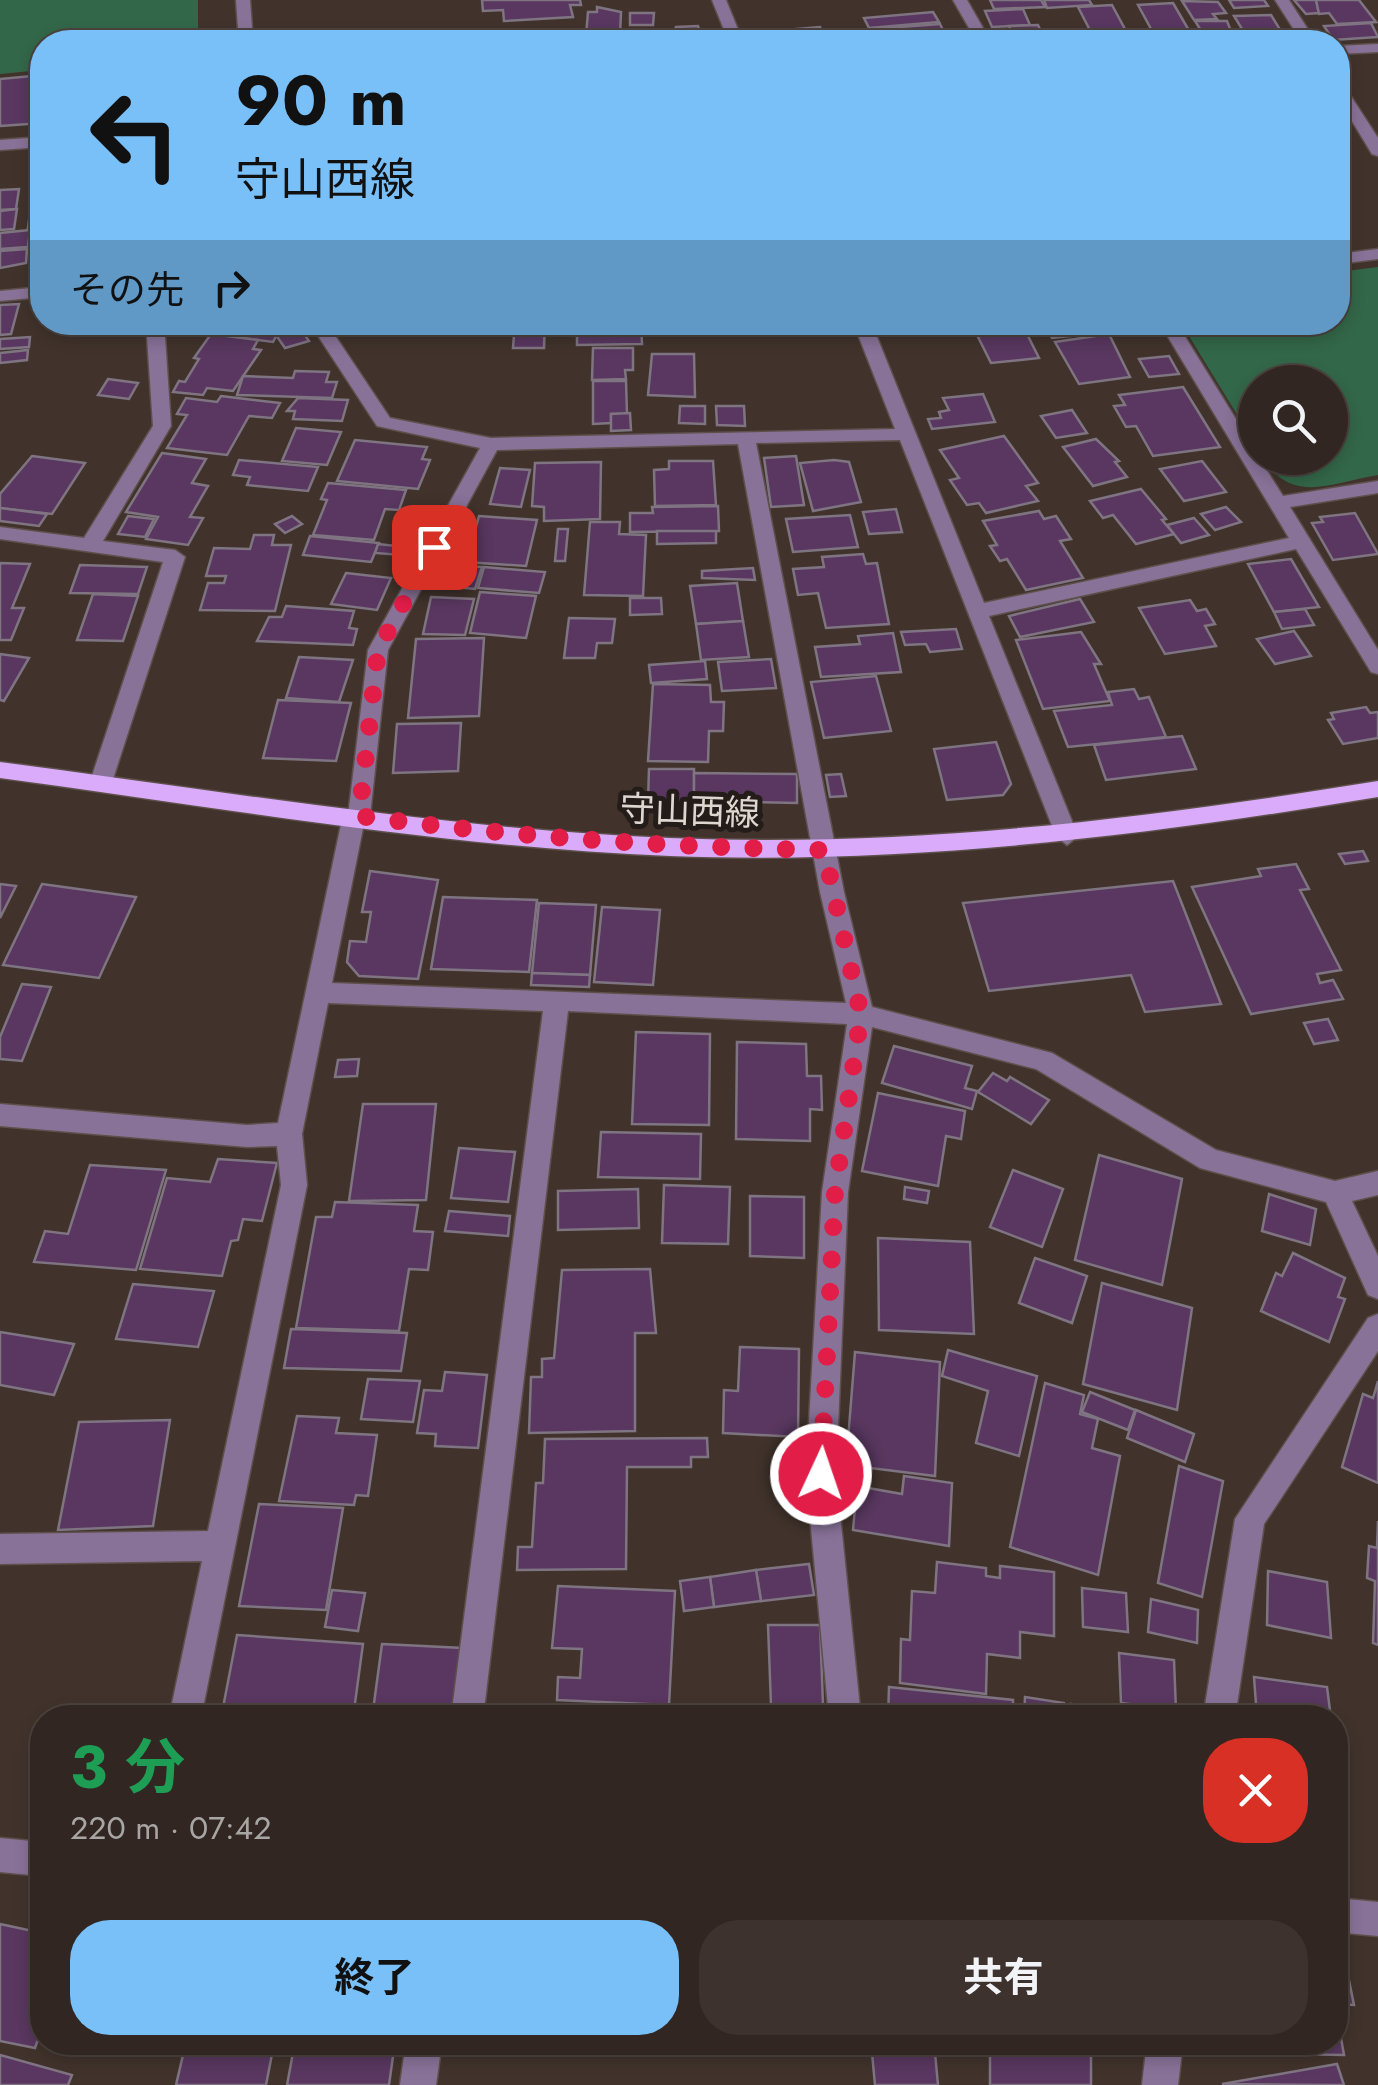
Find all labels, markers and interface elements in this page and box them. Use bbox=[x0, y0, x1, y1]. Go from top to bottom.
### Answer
text: 90 m bbox=[235, 50, 407, 151]
icon: left bbox=[70, 70, 200, 200]
text: 守山西線 bbox=[235, 147, 415, 212]
icon: right bbox=[204, 260, 259, 315]
text: その先 bbox=[70, 262, 184, 317]
map controls bbox=[1238, 365, 1348, 475]
button: search bbox=[1238, 365, 1348, 475]
pin bbox=[392, 505, 477, 590]
icon: arrive bbox=[407, 520, 462, 575]
street label: 守山西線 bbox=[619, 784, 761, 838]
position arrow bbox=[769, 1422, 873, 1526]
text: 3 分 bbox=[70, 1724, 185, 1811]
button: close bbox=[1203, 1738, 1308, 1843]
text: 220 m · 07:42 bbox=[70, 1805, 271, 1851]
button: 終了 bbox=[70, 1920, 679, 2035]
button: 共有 bbox=[699, 1920, 1308, 2035]

